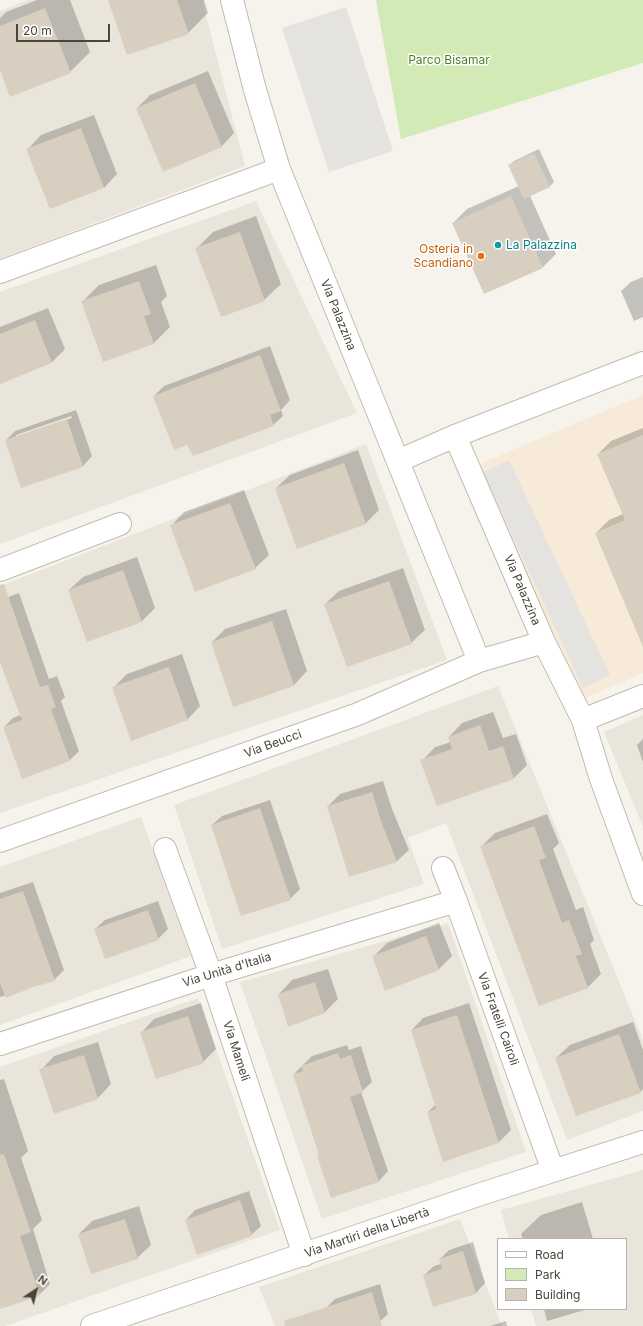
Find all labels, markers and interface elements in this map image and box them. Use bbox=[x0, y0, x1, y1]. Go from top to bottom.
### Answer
scale bar bbox=[18, 16, 112, 42]
text: 20 m bbox=[23, 23, 52, 38]
park label: Parco Bisamar bbox=[408, 53, 490, 67]
place label: La Palazzina bbox=[506, 238, 577, 252]
marker: La Palazzina bbox=[493, 240, 503, 250]
place label: Osteria in Scandiano bbox=[413, 242, 473, 270]
marker: Osteria in Scandiano bbox=[476, 251, 486, 261]
street label: Via Palazzina bbox=[317, 277, 359, 353]
street label: Via Palazzina bbox=[501, 553, 543, 627]
street label: Via Beucci bbox=[242, 727, 304, 761]
street label: Via Unità d'Italia bbox=[181, 950, 273, 990]
street label: Via Fratelli Cairoli bbox=[474, 971, 522, 1067]
street label: Via Mameli bbox=[220, 1019, 252, 1083]
street label: Via Martiri della Libertà bbox=[303, 1205, 431, 1261]
legend bbox=[497, 1238, 627, 1310]
text: Road bbox=[535, 1247, 564, 1262]
text: Park bbox=[535, 1267, 561, 1282]
north arrow bbox=[16, 1270, 56, 1310]
text: N bbox=[35, 1272, 50, 1288]
text: Building bbox=[535, 1287, 580, 1302]

